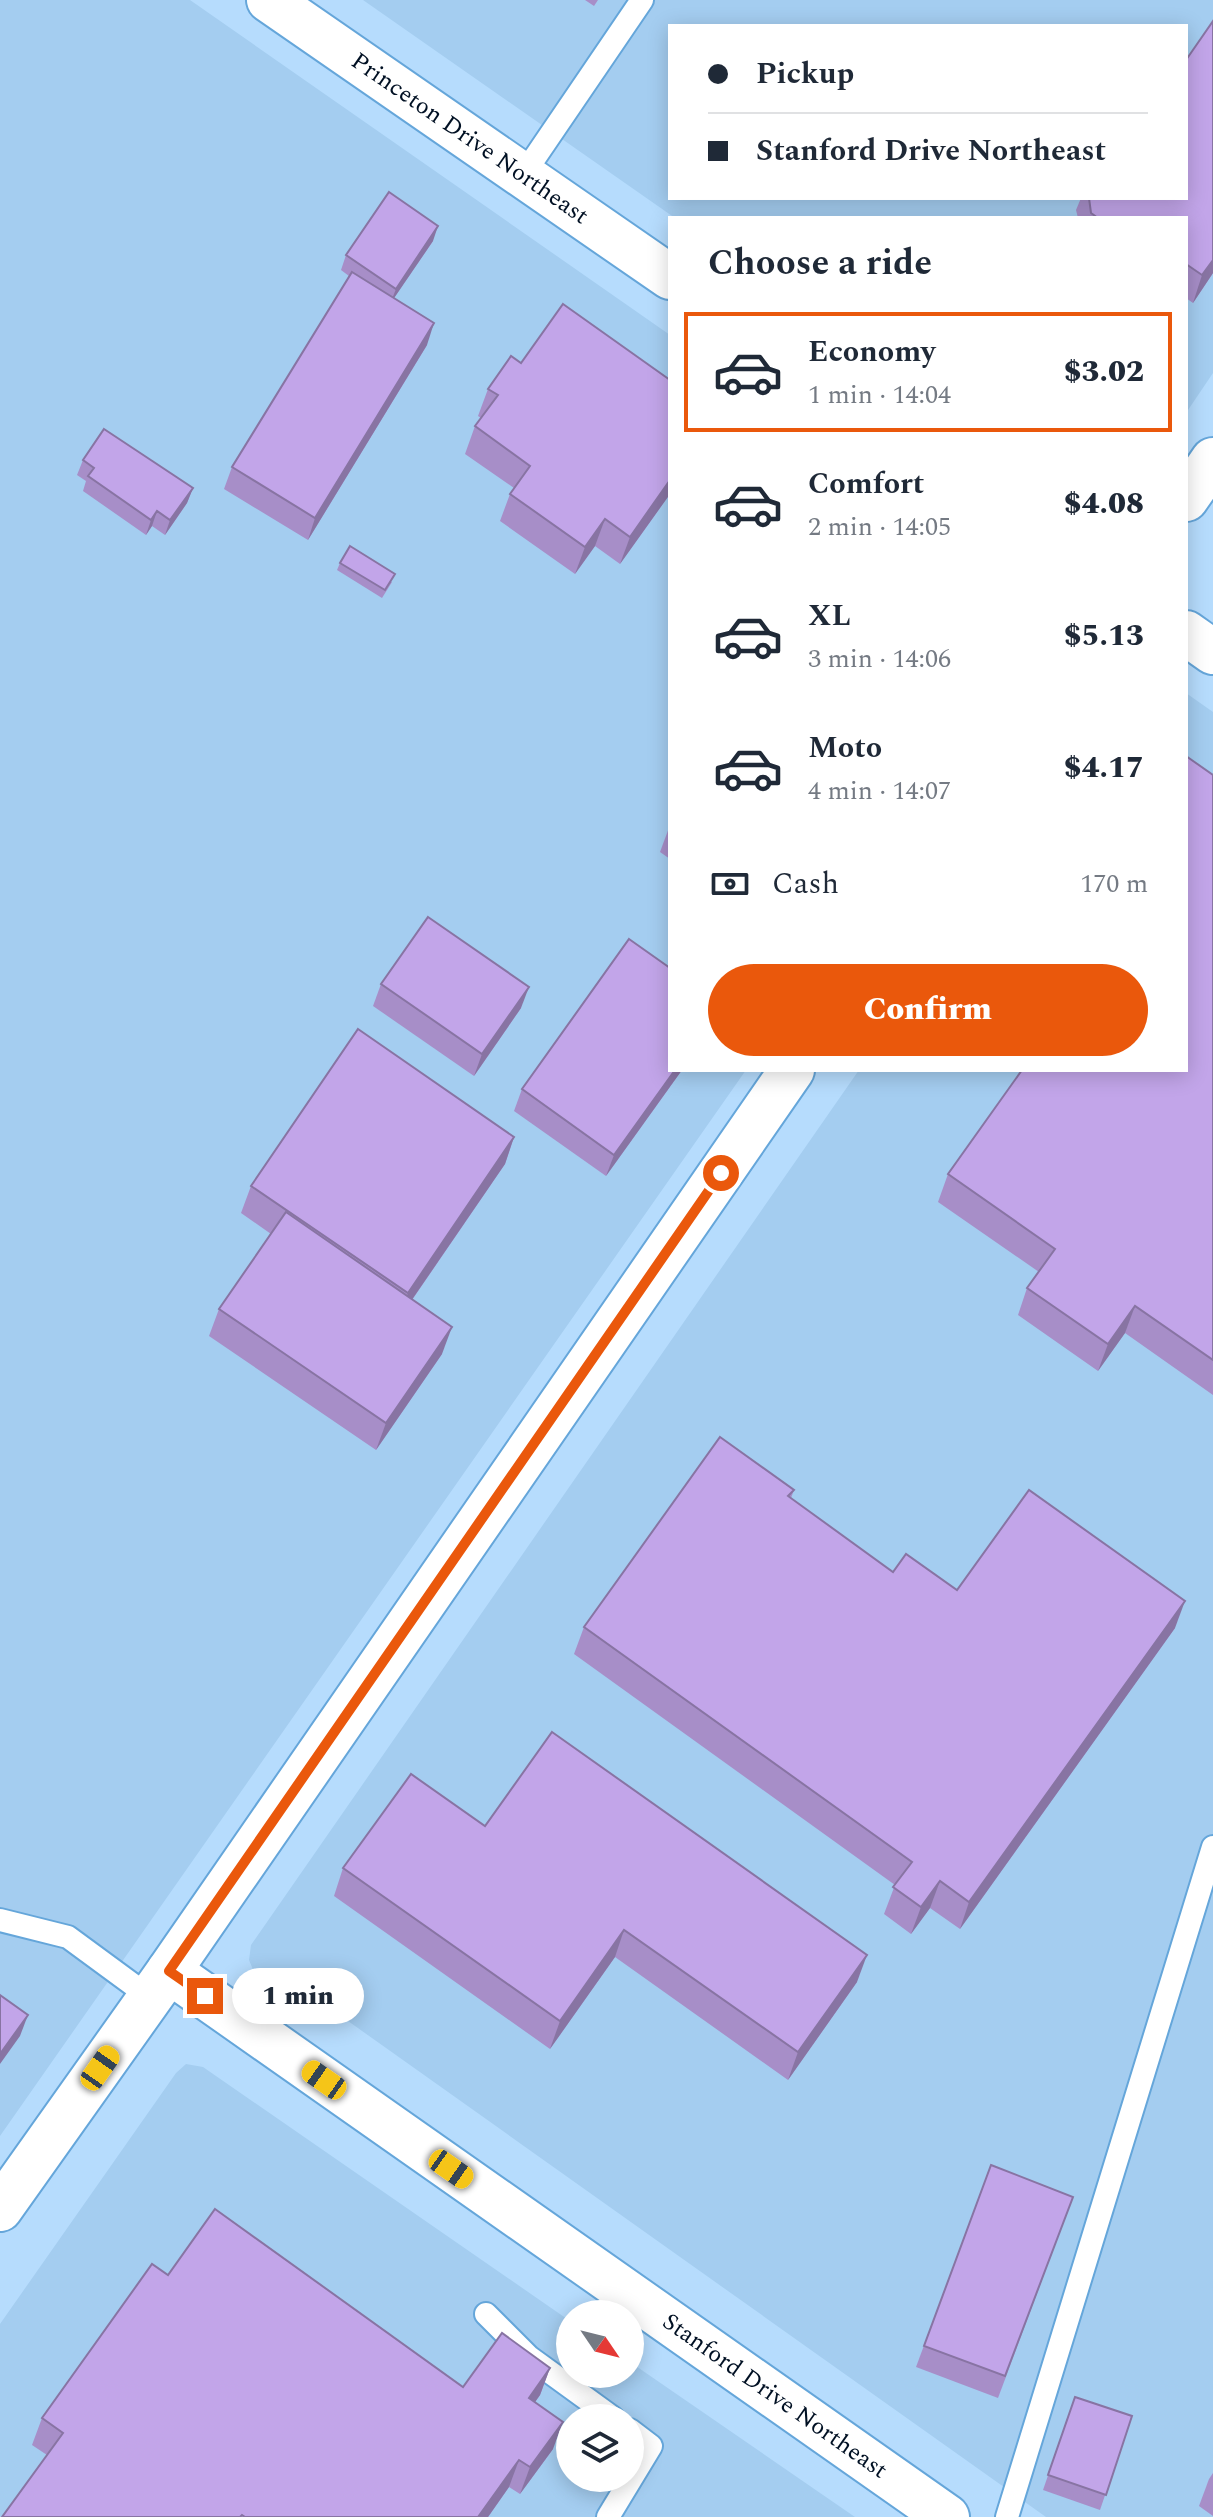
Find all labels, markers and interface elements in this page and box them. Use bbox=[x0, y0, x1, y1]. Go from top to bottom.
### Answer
street label: Princeton Drive Northeast bbox=[344, 44, 596, 234]
text: Pickup bbox=[756, 51, 854, 97]
text: Stanford Drive Northeast bbox=[756, 128, 1106, 174]
text: Choose a ride bbox=[708, 236, 932, 291]
text: Economy bbox=[808, 329, 935, 375]
icon: car bbox=[712, 336, 784, 408]
text: $3.02 bbox=[1064, 349, 1144, 395]
text: 1 min · 14:04 bbox=[808, 375, 951, 415]
text: Comfort bbox=[808, 461, 924, 507]
icon: car bbox=[712, 468, 784, 540]
text: $4.08 bbox=[1064, 481, 1144, 527]
text: 2 min · 14:05 bbox=[808, 507, 951, 547]
text: XL bbox=[808, 593, 851, 639]
icon: car bbox=[712, 600, 784, 672]
text: $5.13 bbox=[1064, 613, 1144, 659]
text: 3 min · 14:06 bbox=[808, 639, 951, 679]
text: Moto bbox=[808, 725, 882, 771]
icon: car bbox=[712, 732, 784, 804]
text: $4.17 bbox=[1064, 745, 1144, 791]
text: 4 min · 14:07 bbox=[808, 771, 951, 811]
text: Cash bbox=[772, 861, 839, 907]
icon: cash bbox=[708, 862, 752, 906]
text: 170 m bbox=[1080, 864, 1148, 904]
button: Confirm bbox=[708, 964, 1148, 1056]
route start bbox=[703, 1155, 739, 1191]
callout: 1 min bbox=[233, 1968, 365, 2024]
text: 1 min bbox=[262, 1976, 334, 2016]
route end bbox=[187, 1978, 223, 2014]
car bbox=[76, 2041, 124, 2095]
car bbox=[297, 2056, 351, 2104]
car bbox=[424, 2145, 478, 2193]
north arrow bbox=[556, 2300, 644, 2388]
map controls bbox=[556, 2300, 644, 2492]
street label: Stanford Drive Northeast bbox=[655, 2304, 895, 2488]
button: layers bbox=[556, 2404, 644, 2492]

